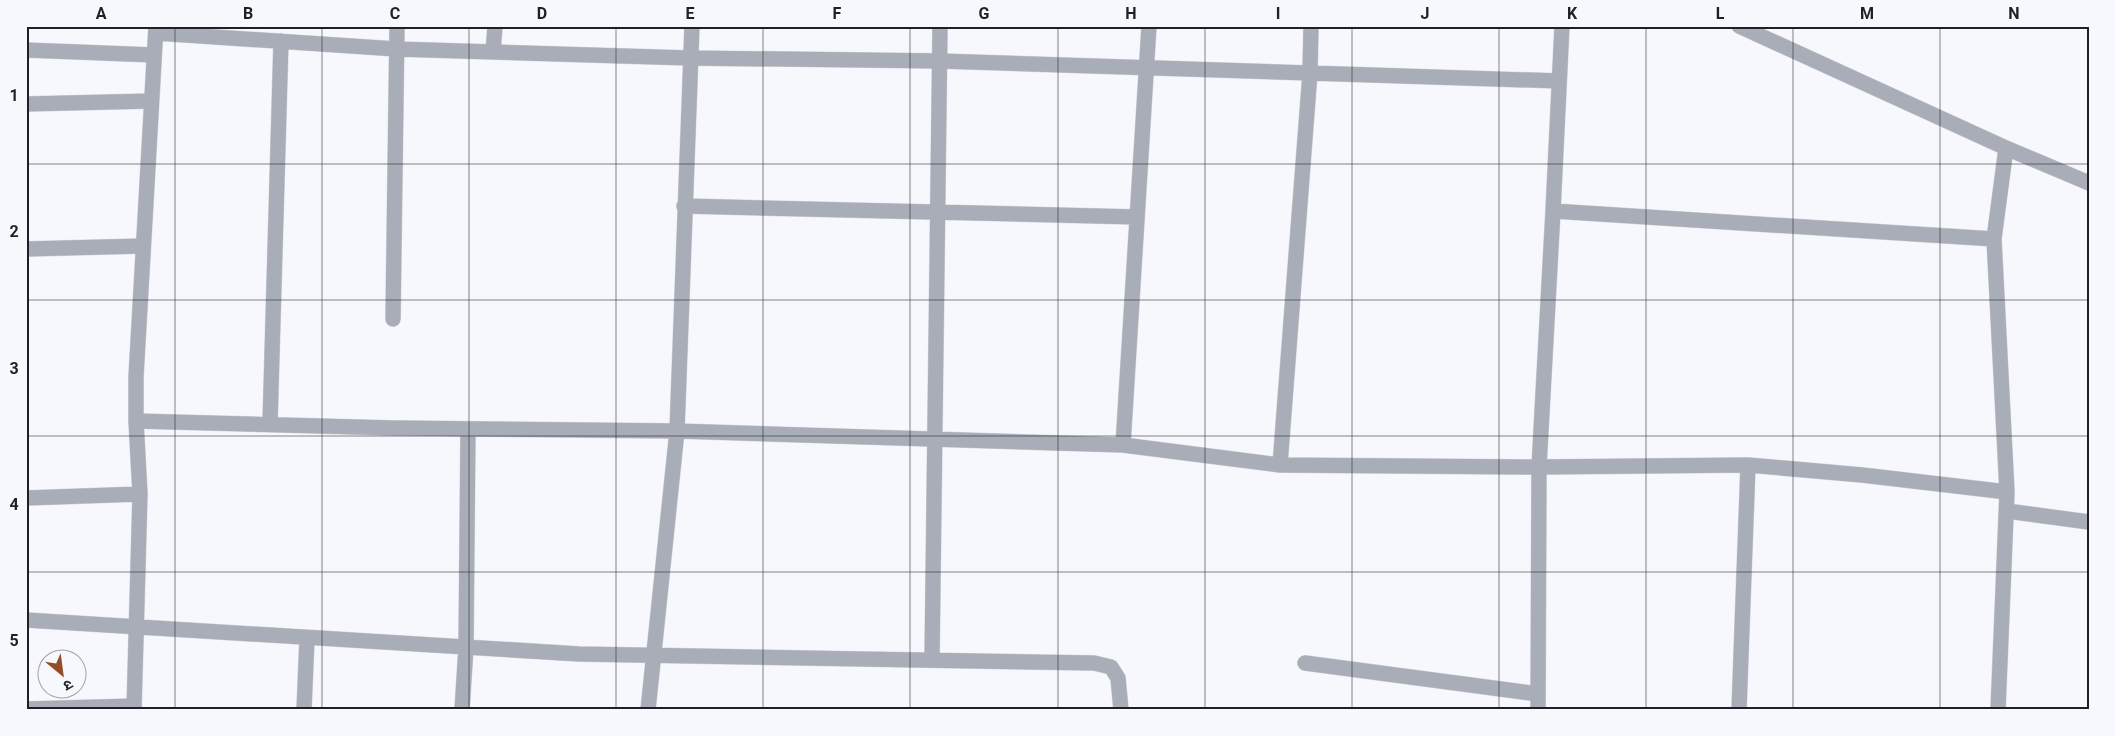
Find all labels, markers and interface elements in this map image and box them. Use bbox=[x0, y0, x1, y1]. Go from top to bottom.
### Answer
text: A bbox=[96, 4, 107, 23]
text: B bbox=[243, 4, 253, 23]
text: C bbox=[390, 4, 400, 23]
text: D bbox=[537, 4, 547, 23]
text: E bbox=[686, 4, 695, 23]
text: F bbox=[833, 4, 842, 23]
text: G bbox=[979, 4, 990, 23]
text: H bbox=[1125, 4, 1137, 23]
text: I bbox=[1276, 4, 1280, 23]
text: J bbox=[1421, 4, 1429, 23]
text: K bbox=[1567, 4, 1578, 23]
text: L bbox=[1716, 4, 1725, 23]
text: M bbox=[1860, 4, 1874, 23]
text: N bbox=[2008, 4, 2020, 23]
text: 1 bbox=[9, 86, 19, 105]
text: 2 bbox=[9, 222, 19, 241]
text: 3 bbox=[9, 359, 19, 378]
text: 4 bbox=[9, 495, 19, 514]
text: 5 bbox=[9, 631, 19, 650]
north arrow bbox=[38, 648, 88, 698]
text: उ bbox=[60, 676, 76, 695]

